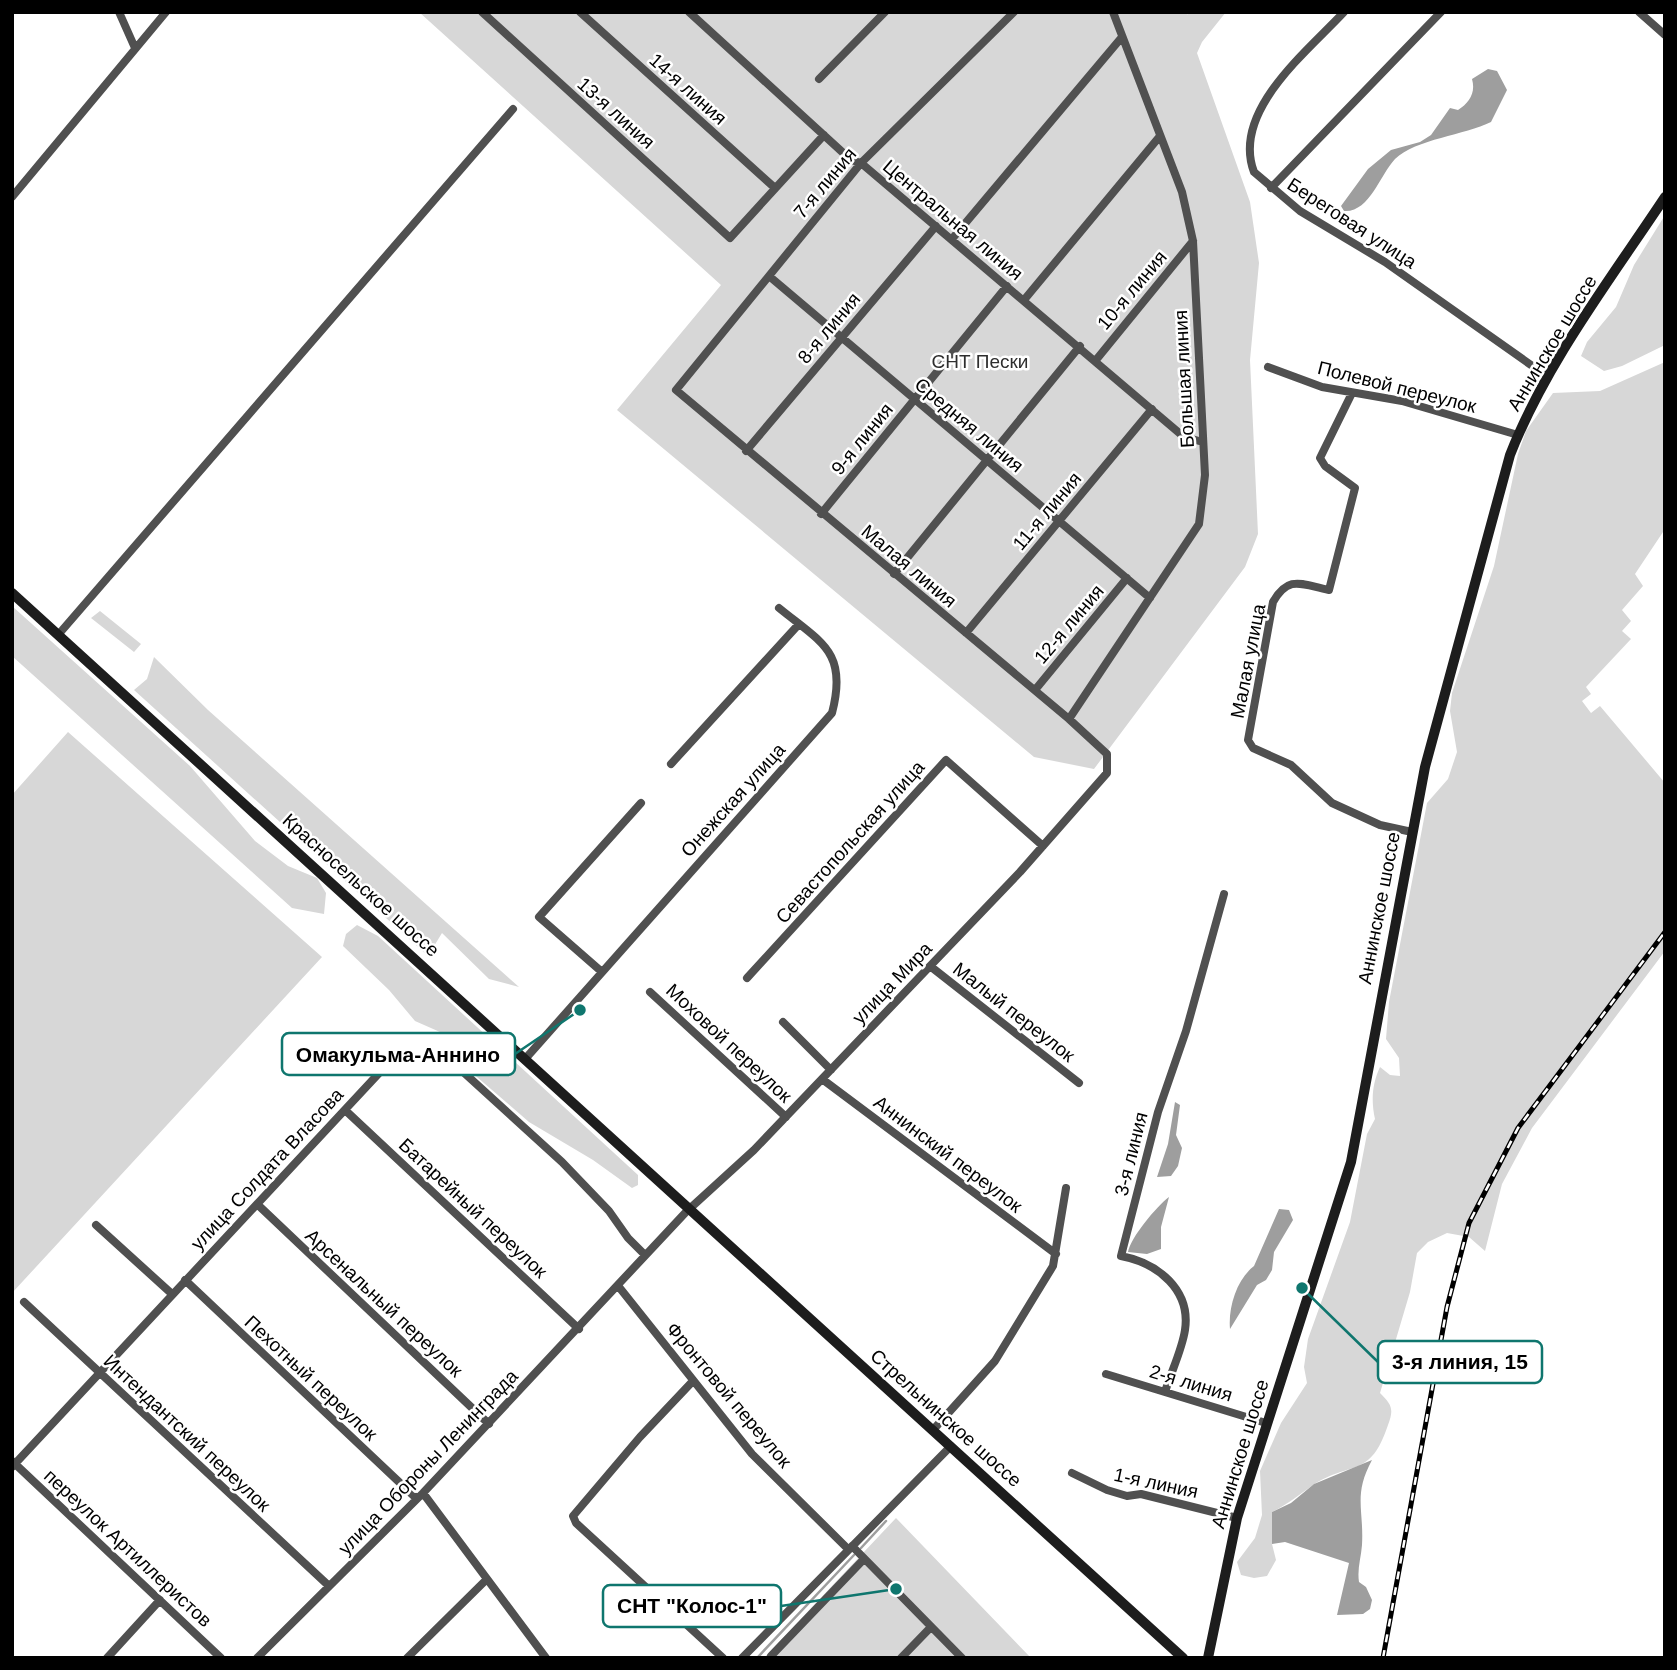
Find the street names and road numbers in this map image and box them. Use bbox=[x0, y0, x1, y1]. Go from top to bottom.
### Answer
street label: 14-я линия bbox=[645, 49, 731, 129]
street label: 13-я линия bbox=[573, 73, 659, 153]
street label: 7-я линия bbox=[789, 143, 861, 223]
street label: Центральная линия bbox=[879, 155, 1027, 285]
street label: Береговая улица bbox=[1284, 173, 1421, 273]
street label: 10-я линия bbox=[1093, 246, 1171, 334]
street label: Аннинское шоссе bbox=[1503, 271, 1601, 415]
street label: 8-я линия bbox=[793, 288, 865, 368]
street label: Большая линия bbox=[1170, 310, 1198, 448]
street label: Полевой переулок bbox=[1315, 357, 1479, 417]
street label: Средняя линия bbox=[911, 374, 1027, 476]
street label: 9-я линия bbox=[827, 399, 897, 479]
street label: 11-я линия bbox=[1009, 468, 1085, 554]
street label: Малая линия bbox=[857, 520, 961, 612]
street label: 12-я линия bbox=[1030, 580, 1108, 668]
street label: Малая улица bbox=[1227, 602, 1269, 720]
street label: Онежская улица bbox=[677, 739, 790, 861]
street label: Севастопольская улица bbox=[771, 756, 929, 928]
street label: Красносельское шоссе bbox=[279, 809, 443, 961]
street label: Аннинское шоссе bbox=[1354, 830, 1404, 986]
street label: улица Мира bbox=[848, 938, 936, 1028]
street label: Малый переулок bbox=[949, 958, 1079, 1066]
street label: Моховой переулок bbox=[662, 980, 796, 1107]
street label: улица Солдата Власова bbox=[187, 1084, 348, 1254]
street label: Аннинский переулок bbox=[870, 1091, 1027, 1217]
street label: 3-я линия bbox=[1110, 1110, 1152, 1198]
street label: Батарейный переулок bbox=[395, 1134, 552, 1282]
street label: Арсенальный переулок bbox=[301, 1225, 467, 1382]
street label: Пехотный переулок bbox=[241, 1311, 382, 1445]
street label: Фронтовой переулок bbox=[662, 1318, 796, 1472]
street label: Стрельнинское шоссе bbox=[866, 1345, 1026, 1491]
street label: Интендантский переулок bbox=[100, 1350, 275, 1516]
street label: 2-я линия bbox=[1147, 1360, 1235, 1406]
street label: улица Обороны Ленинграда bbox=[334, 1365, 522, 1559]
street label: Аннинское шоссе bbox=[1207, 1377, 1273, 1531]
street label: 1-я линия bbox=[1112, 1464, 1200, 1502]
street label: переулок Артиллеристов bbox=[40, 1465, 216, 1631]

